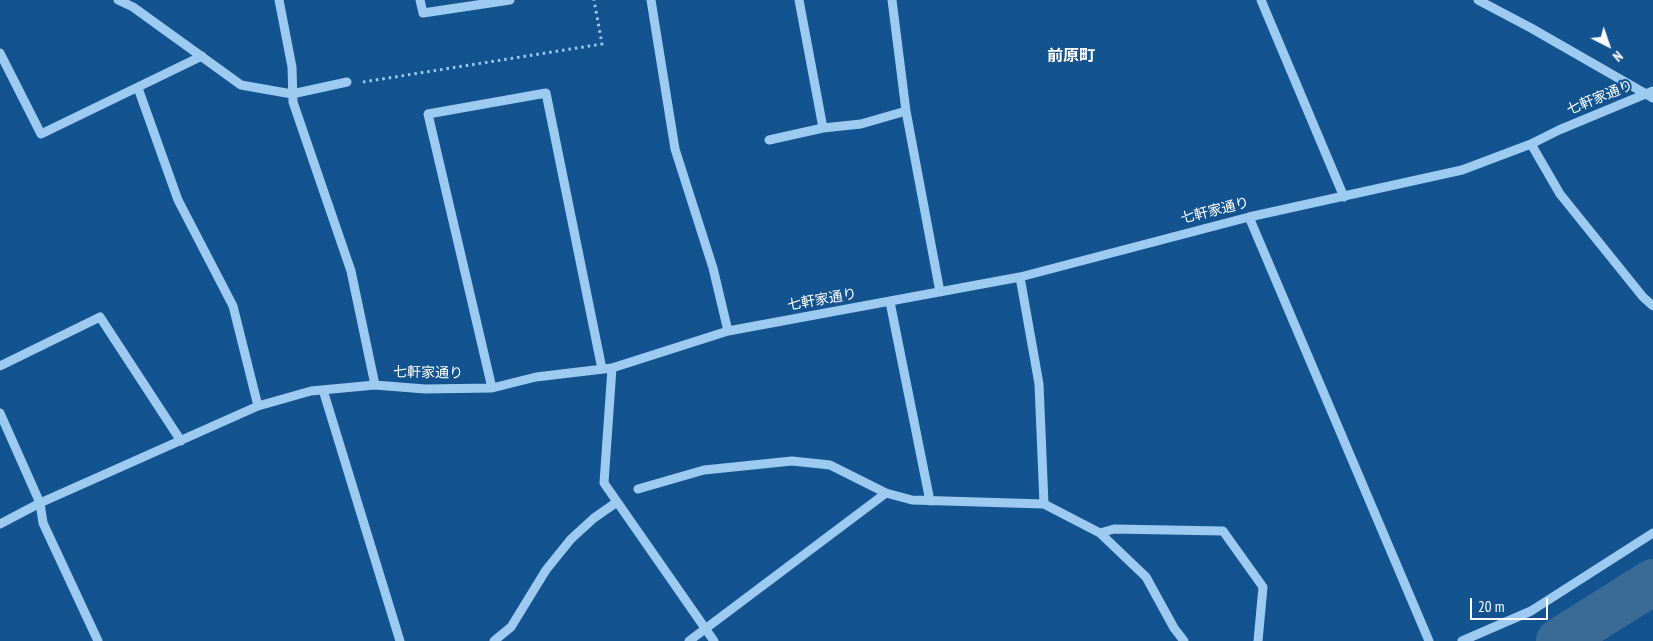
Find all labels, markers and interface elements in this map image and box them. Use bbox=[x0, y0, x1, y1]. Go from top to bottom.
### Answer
north arrow bbox=[1583, 20, 1633, 70]
district label: 前原町 bbox=[1047, 46, 1095, 66]
text: N bbox=[1609, 47, 1627, 66]
street label: 七軒家通り bbox=[1564, 77, 1636, 119]
street label: 七軒家通り bbox=[1179, 194, 1251, 228]
street label: 七軒家通り bbox=[786, 286, 858, 314]
street label: 七軒家通り bbox=[393, 364, 463, 382]
scale bar bbox=[1473, 588, 1550, 620]
text: 20 m bbox=[1478, 597, 1504, 616]

